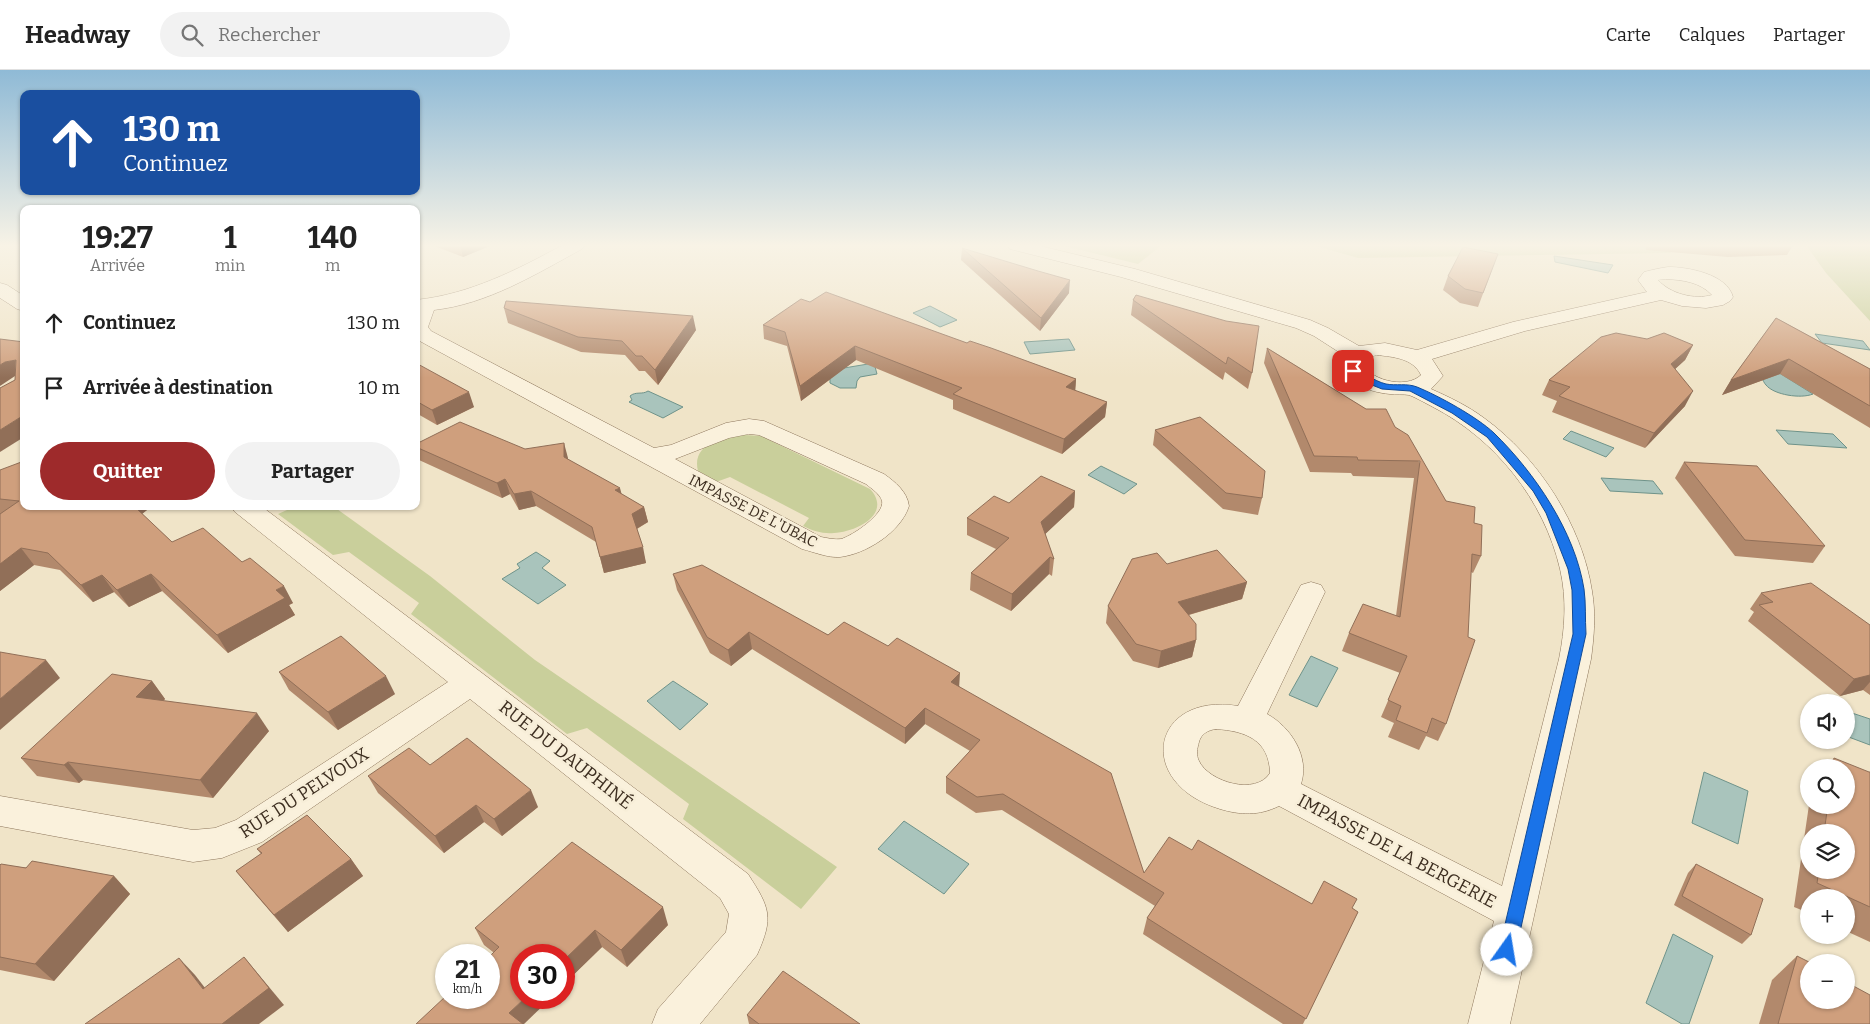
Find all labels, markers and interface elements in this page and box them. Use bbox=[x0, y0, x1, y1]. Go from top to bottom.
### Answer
search box bbox=[160, 12, 510, 57]
text: Headway bbox=[25, 21, 130, 49]
icon: search bbox=[178, 21, 206, 49]
text: Rechercher bbox=[218, 23, 320, 46]
text: Carte bbox=[1606, 24, 1651, 46]
text: Calques bbox=[1679, 24, 1745, 46]
text: Partager bbox=[1773, 24, 1845, 46]
text: 130 m bbox=[123, 108, 220, 150]
icon: ahead bbox=[40, 110, 105, 175]
text: Continuez bbox=[123, 150, 228, 177]
text: 19:27 bbox=[82, 220, 153, 256]
text: 1 bbox=[224, 220, 237, 256]
text: 140 bbox=[307, 220, 358, 256]
text: Arrivée bbox=[90, 256, 145, 275]
text: min bbox=[215, 256, 245, 275]
text: m bbox=[325, 256, 340, 275]
icon: ahead bbox=[40, 309, 68, 337]
text: Continuez bbox=[83, 311, 176, 334]
text: 130 m bbox=[347, 311, 400, 334]
pin bbox=[1332, 350, 1374, 392]
icon: arrive bbox=[1339, 357, 1367, 385]
icon: arrive bbox=[40, 374, 68, 402]
text: Arrivée à destination bbox=[83, 376, 273, 399]
text: 10 m bbox=[358, 376, 400, 399]
button: Quitter bbox=[40, 442, 215, 500]
button: Partager bbox=[225, 442, 400, 500]
street label: IMPASSE DE L'UBAC bbox=[686, 471, 820, 551]
map controls bbox=[1800, 694, 1855, 1009]
button: sound bbox=[1800, 694, 1855, 749]
street label: RUE DU DAUPHINÉ bbox=[495, 695, 638, 814]
street label: RUE DU PELVOUX bbox=[235, 743, 373, 843]
button: search bbox=[1800, 759, 1855, 814]
street label: IMPASSE DE LA BERGERIE bbox=[1294, 789, 1500, 913]
button: layers bbox=[1800, 824, 1855, 879]
button: + bbox=[1800, 889, 1855, 944]
position arrow bbox=[1480, 923, 1532, 975]
speed limit sign: 30 bbox=[510, 944, 575, 1009]
button: − bbox=[1800, 954, 1855, 1009]
text: 21 bbox=[455, 955, 480, 985]
text: km/h bbox=[453, 982, 482, 996]

